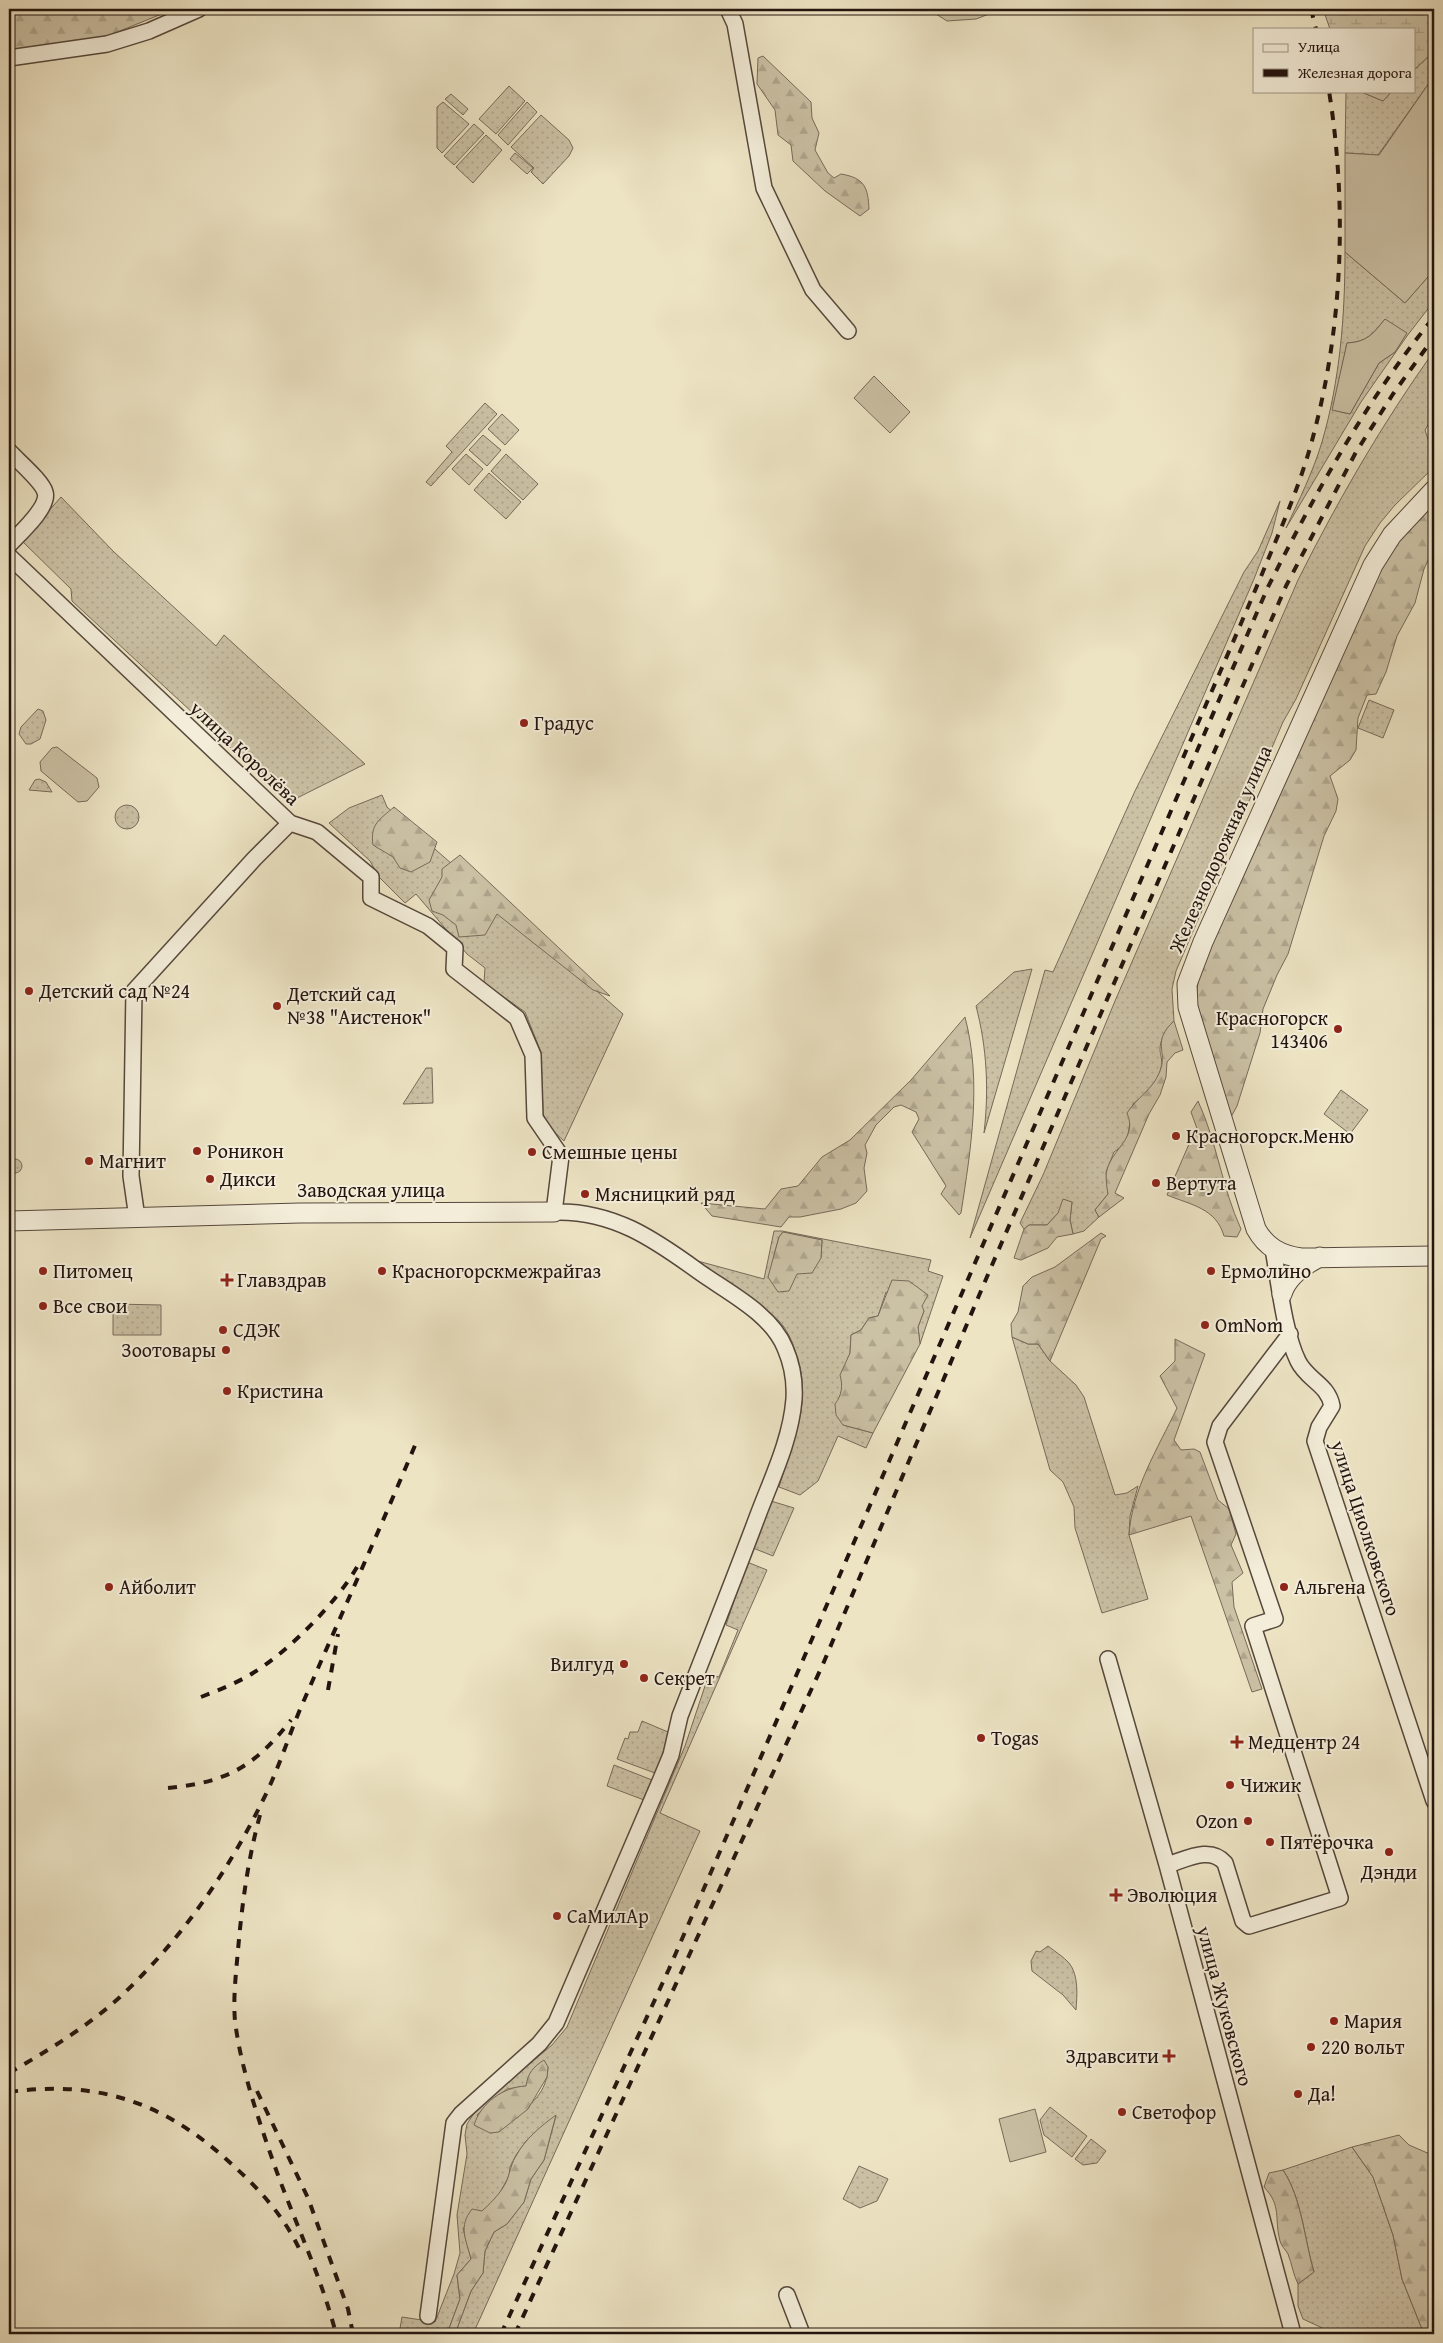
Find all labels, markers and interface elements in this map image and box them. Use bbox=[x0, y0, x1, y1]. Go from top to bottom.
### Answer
legend bbox=[1253, 28, 1416, 92]
text: Улица bbox=[1298, 36, 1341, 57]
text: Железная дорога bbox=[1297, 62, 1413, 83]
street label: улица Королёва bbox=[183, 693, 307, 812]
place label: Градус bbox=[534, 708, 594, 737]
marker: Градус bbox=[518, 717, 530, 729]
street label: Железнодорожная улица bbox=[1160, 740, 1279, 958]
place label: Детский сад №24 bbox=[38, 976, 190, 1005]
place label: Детский сад №38 "Аистенок" bbox=[286, 979, 431, 1031]
marker: Детский сад №24 bbox=[23, 985, 35, 997]
marker: Детский сад №38 "Аистенок" bbox=[271, 1000, 283, 1012]
place label: Красногорск 143406 bbox=[1216, 1003, 1329, 1055]
marker: Красногорск 143406 bbox=[1332, 1023, 1344, 1035]
place label: Красногорск.Меню bbox=[1186, 1121, 1354, 1150]
marker: Красногорск.Меню bbox=[1170, 1130, 1182, 1142]
place label: Роникон bbox=[207, 1136, 284, 1165]
place label: Смешные цены bbox=[542, 1137, 677, 1166]
marker: Роникон bbox=[191, 1145, 203, 1157]
place label: Магнит bbox=[99, 1146, 166, 1175]
marker: Смешные цены bbox=[526, 1146, 538, 1158]
marker: Магнит bbox=[83, 1155, 95, 1167]
place label: Дикси bbox=[219, 1164, 276, 1193]
place label: Вертута bbox=[1166, 1168, 1237, 1197]
marker: Дикси bbox=[204, 1173, 216, 1185]
street label: Заводская улица bbox=[297, 1175, 446, 1204]
marker: Вертута bbox=[1150, 1177, 1162, 1189]
place label: Мясницкий ряд bbox=[595, 1179, 735, 1208]
marker: Мясницкий ряд bbox=[579, 1188, 591, 1200]
place label: Питомец bbox=[53, 1256, 133, 1285]
place label: Красногорскмежрайгаз bbox=[392, 1256, 601, 1285]
place label: Ермолино bbox=[1221, 1256, 1311, 1285]
marker: Питомец bbox=[37, 1265, 49, 1277]
place label: Главздрав bbox=[237, 1265, 327, 1294]
marker: Красногорскмежрайгаз bbox=[376, 1265, 388, 1277]
marker: Ермолино bbox=[1205, 1265, 1217, 1277]
marker: Главздрав bbox=[221, 1274, 233, 1286]
place label: Все свои bbox=[53, 1291, 128, 1320]
marker: Все свои bbox=[37, 1300, 49, 1312]
place label: OmNom bbox=[1215, 1310, 1284, 1339]
place label: СДЭК bbox=[233, 1315, 281, 1344]
marker: OmNom bbox=[1199, 1319, 1211, 1331]
marker: СДЭК bbox=[217, 1324, 229, 1336]
place label: Зоотовары bbox=[121, 1335, 216, 1364]
marker: Зоотовары bbox=[220, 1344, 232, 1356]
place label: Кристина bbox=[237, 1376, 324, 1405]
marker: Кристина bbox=[221, 1385, 233, 1397]
street label: улица Циолковского bbox=[1324, 1435, 1409, 1619]
place label: Айболит bbox=[119, 1572, 196, 1601]
place label: Альгена bbox=[1294, 1572, 1366, 1601]
marker: Айболит bbox=[103, 1581, 115, 1593]
marker: Альгена bbox=[1278, 1581, 1290, 1593]
place label: Вилгуд bbox=[550, 1649, 614, 1678]
marker: Вилгуд bbox=[618, 1658, 630, 1670]
place label: Секрет bbox=[654, 1663, 715, 1692]
marker: Секрет bbox=[638, 1672, 650, 1684]
place label: Togas bbox=[991, 1723, 1039, 1752]
place label: Медцентр 24 bbox=[1248, 1727, 1360, 1756]
marker: Togas bbox=[975, 1732, 987, 1744]
marker: Медцентр 24 bbox=[1230, 1735, 1244, 1749]
place label: Чижик bbox=[1240, 1770, 1302, 1799]
marker: Чижик bbox=[1224, 1779, 1236, 1791]
place label: Ozon bbox=[1196, 1806, 1238, 1835]
marker: Ozon bbox=[1242, 1815, 1254, 1827]
place label: Пятёрочка bbox=[1280, 1827, 1374, 1856]
marker: Пятёрочка bbox=[1264, 1836, 1276, 1848]
marker: Дэнди bbox=[1383, 1846, 1395, 1858]
place label: Дэнди bbox=[1360, 1857, 1417, 1886]
place label: Эволюция bbox=[1127, 1880, 1217, 1909]
marker: Эволюция bbox=[1109, 1888, 1123, 1902]
place label: СаМилАр bbox=[567, 1901, 649, 1930]
marker: СаМилАр bbox=[551, 1910, 563, 1922]
street label: улица Жуковского bbox=[1190, 1921, 1261, 2089]
place label: Мария bbox=[1344, 2006, 1402, 2035]
marker: Мария bbox=[1328, 2015, 1340, 2027]
place label: 220 вольт bbox=[1321, 2032, 1405, 2061]
place label: Здравсити bbox=[1065, 2041, 1159, 2070]
marker: 220 вольт bbox=[1305, 2041, 1317, 2053]
marker: Здравсити bbox=[1163, 2050, 1175, 2062]
place label: Да! bbox=[1307, 2079, 1336, 2108]
marker: Да! bbox=[1292, 2088, 1304, 2100]
place label: Светофор bbox=[1132, 2097, 1216, 2126]
marker: Светофор bbox=[1116, 2106, 1128, 2118]

